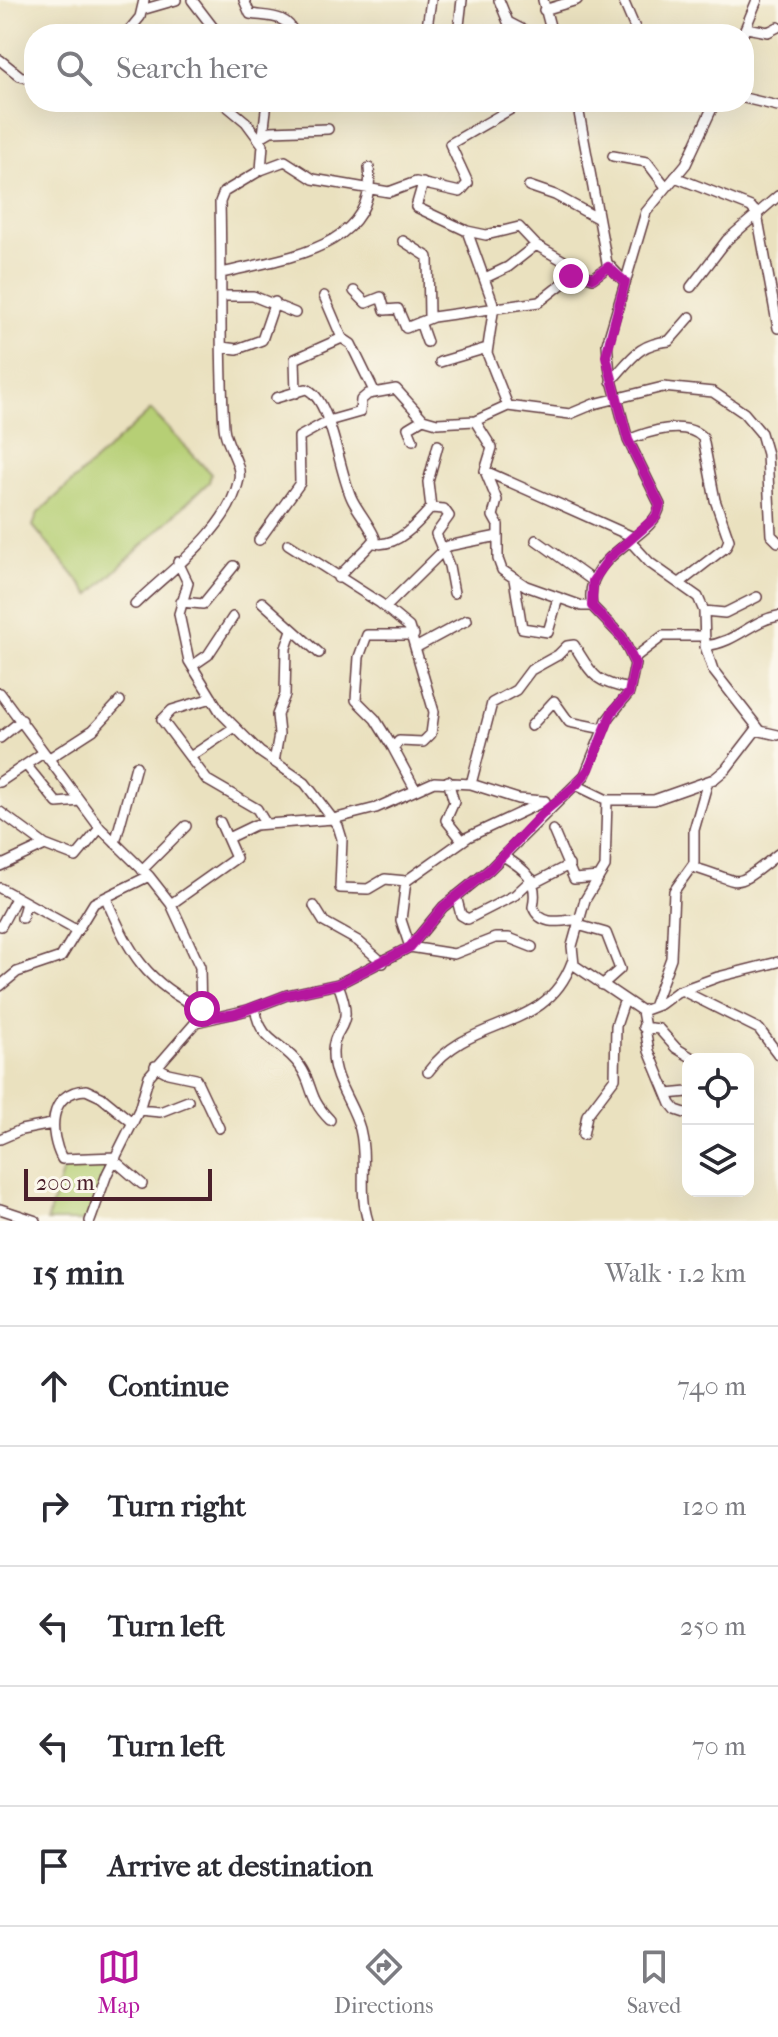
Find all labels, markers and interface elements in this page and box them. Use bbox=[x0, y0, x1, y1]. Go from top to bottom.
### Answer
search box bbox=[24, 24, 754, 112]
icon: search bbox=[52, 46, 96, 90]
text: Search here bbox=[116, 51, 268, 86]
route end bbox=[553, 258, 589, 294]
route start bbox=[184, 991, 220, 1027]
map controls bbox=[682, 1053, 754, 1197]
button: locate bbox=[682, 1053, 754, 1125]
button: layers bbox=[682, 1125, 754, 1197]
scale bar bbox=[24, 1165, 212, 1201]
text: 200 m bbox=[36, 1170, 95, 1196]
text: 15 min bbox=[32, 1253, 124, 1293]
text: Walk · 1.2 km bbox=[605, 1258, 746, 1289]
icon: ahead bbox=[32, 1364, 76, 1408]
text: Continue bbox=[108, 1369, 229, 1404]
text: 740 m bbox=[677, 1371, 746, 1402]
icon: right bbox=[32, 1484, 76, 1528]
text: Turn right bbox=[108, 1489, 246, 1524]
text: 120 m bbox=[682, 1491, 746, 1522]
icon: left bbox=[32, 1604, 76, 1648]
text: Turn left bbox=[108, 1609, 225, 1644]
text: 250 m bbox=[680, 1611, 746, 1642]
icon: left bbox=[32, 1724, 76, 1768]
text: Turn left bbox=[108, 1729, 225, 1764]
text: 70 m bbox=[692, 1731, 746, 1762]
icon: arrive bbox=[32, 1844, 76, 1888]
text: Arrive at destination bbox=[108, 1849, 373, 1884]
tab: Map bbox=[97, 1945, 141, 2019]
tab: Directions bbox=[334, 1945, 433, 2019]
tab: Saved bbox=[627, 1945, 681, 2019]

